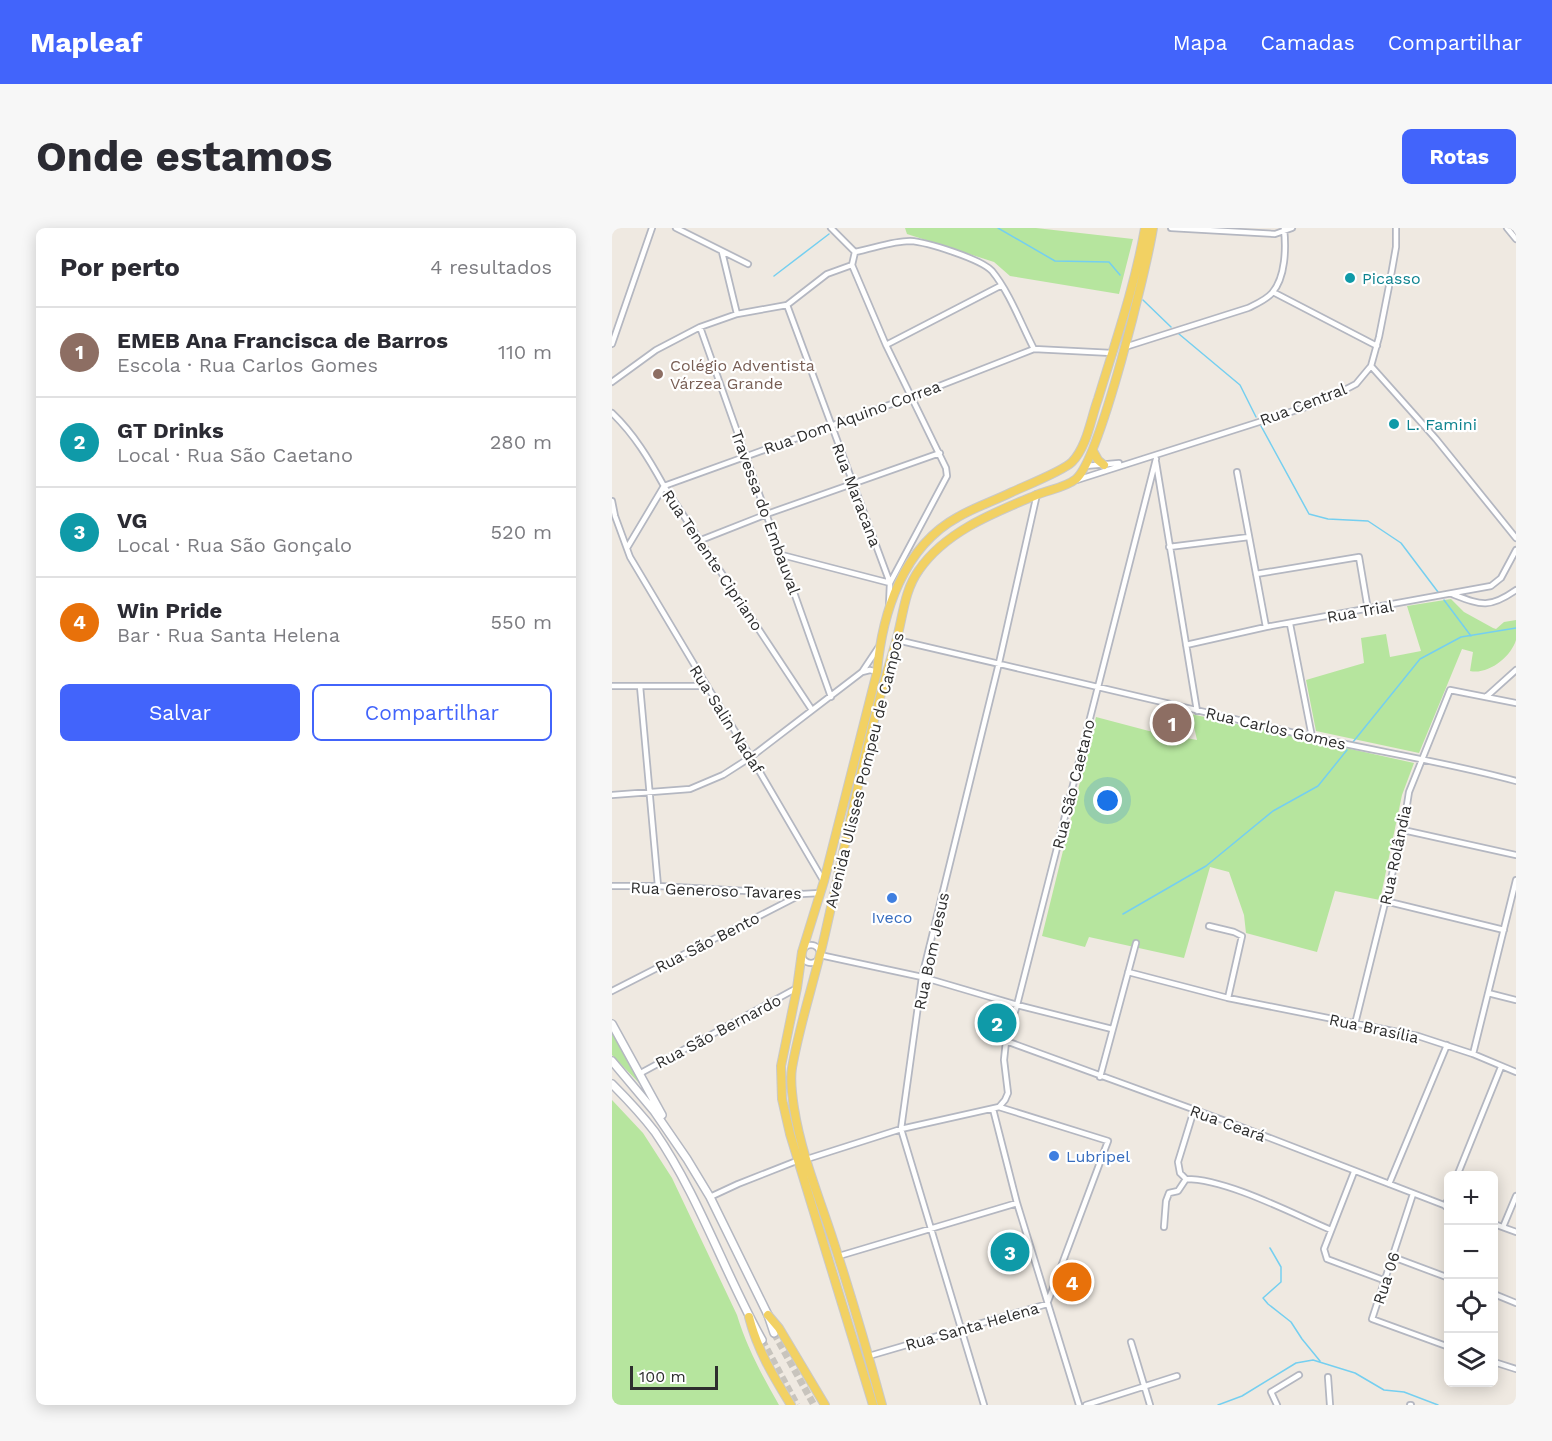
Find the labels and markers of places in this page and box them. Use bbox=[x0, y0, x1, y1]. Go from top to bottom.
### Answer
place label: Picasso bbox=[1362, 269, 1421, 288]
marker: Picasso bbox=[1343, 271, 1357, 285]
place label: Colégio Adventista Várzea Grande bbox=[670, 356, 815, 393]
marker: Colégio Adventista Várzea Grande bbox=[651, 367, 665, 381]
place label: L. Famini bbox=[1406, 415, 1477, 434]
marker: L. Famini bbox=[1387, 417, 1401, 431]
pin: 1 bbox=[1152, 700, 1192, 746]
marker: Iveco bbox=[885, 891, 899, 905]
place label: Iveco bbox=[872, 908, 912, 927]
pin: 2 bbox=[978, 1000, 1016, 1046]
place label: Lubripel bbox=[1066, 1147, 1130, 1166]
marker: Lubripel bbox=[1047, 1149, 1061, 1163]
pin: 3 bbox=[990, 1230, 1030, 1274]
pin: 4 bbox=[1052, 1260, 1092, 1304]

